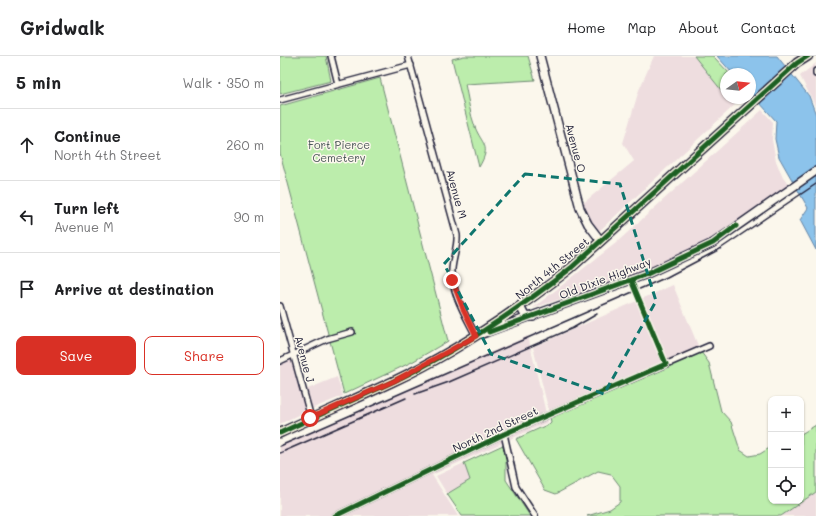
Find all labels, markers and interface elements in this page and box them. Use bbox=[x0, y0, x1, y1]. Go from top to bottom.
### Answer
text: Gridwalk bbox=[20, 15, 105, 40]
text: Home bbox=[567, 18, 605, 37]
text: Map bbox=[627, 18, 656, 37]
text: About bbox=[678, 18, 719, 37]
text: Contact bbox=[741, 18, 796, 37]
north arrow bbox=[720, 68, 756, 104]
text: 5 min bbox=[16, 71, 61, 93]
text: Walk · 350 m bbox=[183, 74, 264, 91]
street label: Avenue O bbox=[562, 122, 590, 175]
text: Continue bbox=[54, 126, 121, 146]
icon: ahead bbox=[16, 134, 38, 156]
text: 260 m bbox=[226, 136, 264, 153]
park label: Fort Pierce Cemetery bbox=[308, 137, 370, 165]
text: North 4th Street bbox=[54, 146, 161, 163]
street label: Avenue M bbox=[443, 168, 471, 220]
text: Turn left bbox=[54, 198, 119, 218]
icon: left bbox=[16, 206, 38, 228]
text: 90 m bbox=[234, 208, 264, 225]
text: Avenue M bbox=[54, 218, 114, 235]
street label: North 4th Street bbox=[512, 234, 592, 302]
street label: Old Dixie Highway bbox=[557, 254, 653, 302]
route end bbox=[443, 271, 461, 289]
icon: arrive bbox=[16, 278, 38, 300]
text: Arrive at destination bbox=[54, 279, 214, 299]
street label: Avenue J bbox=[292, 334, 318, 384]
button: Save bbox=[16, 336, 136, 375]
button: Share bbox=[144, 336, 264, 375]
map controls bbox=[768, 396, 804, 504]
button: + bbox=[768, 396, 804, 432]
street label: North 2nd Street bbox=[450, 403, 540, 455]
route start bbox=[301, 409, 319, 427]
button: − bbox=[768, 432, 804, 468]
button: locate bbox=[768, 468, 804, 504]

